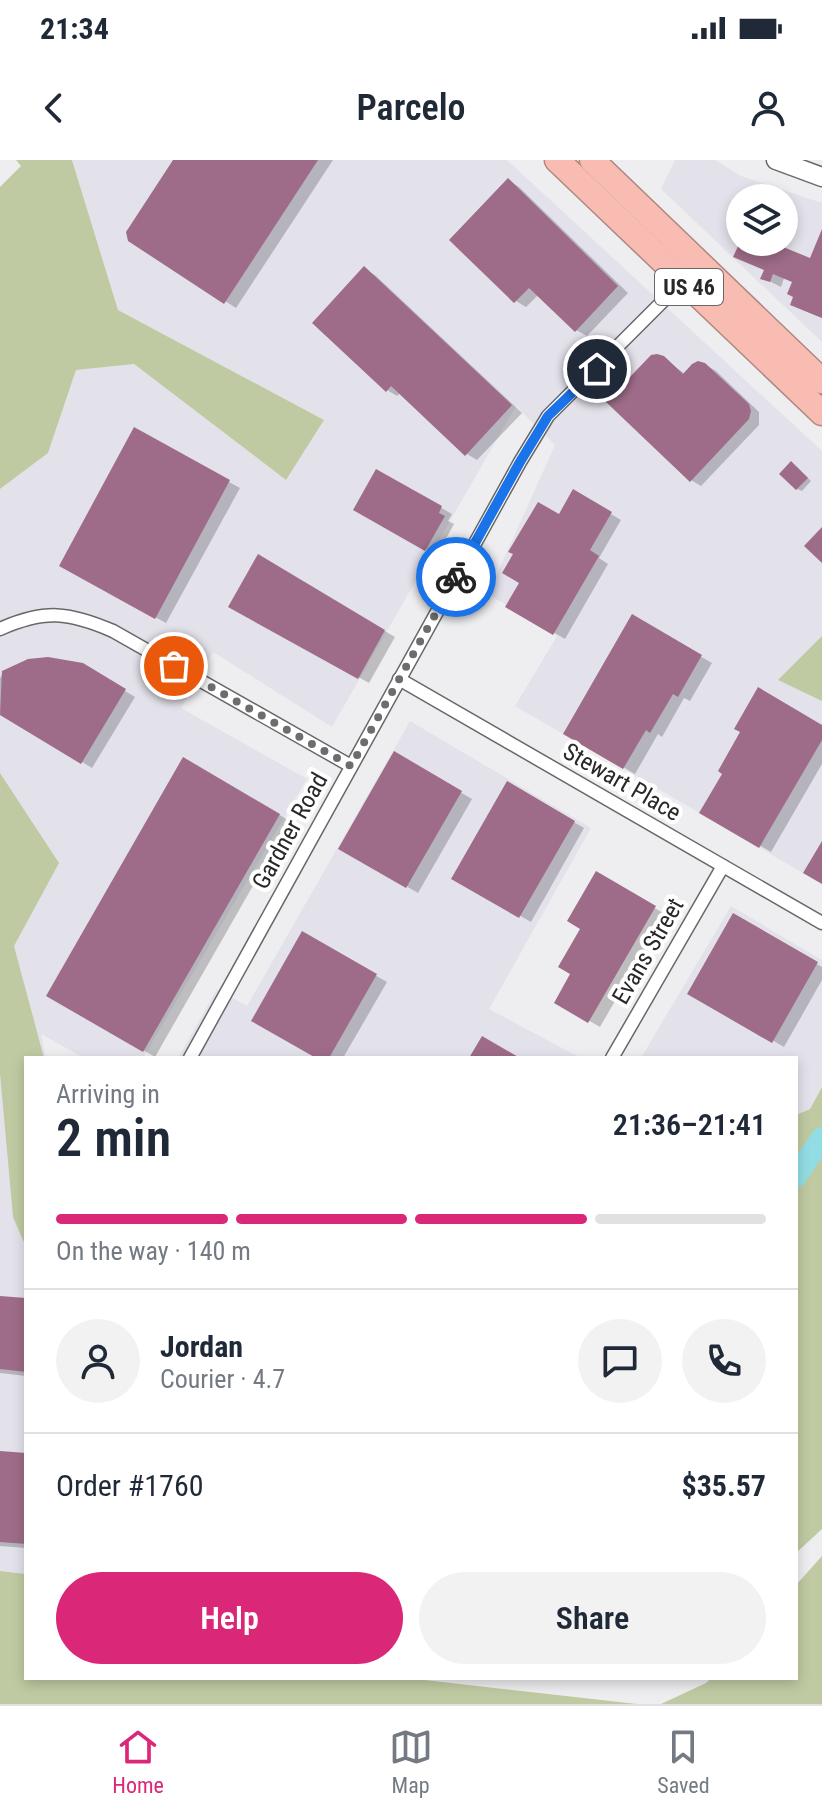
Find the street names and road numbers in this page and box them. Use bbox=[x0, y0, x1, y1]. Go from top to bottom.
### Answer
road number: US 46 bbox=[655, 269, 723, 305]
street label: Stewart Place bbox=[558, 737, 686, 827]
street label: Gardner Road bbox=[247, 768, 333, 894]
street label: Evans Street bbox=[606, 893, 690, 1009]

